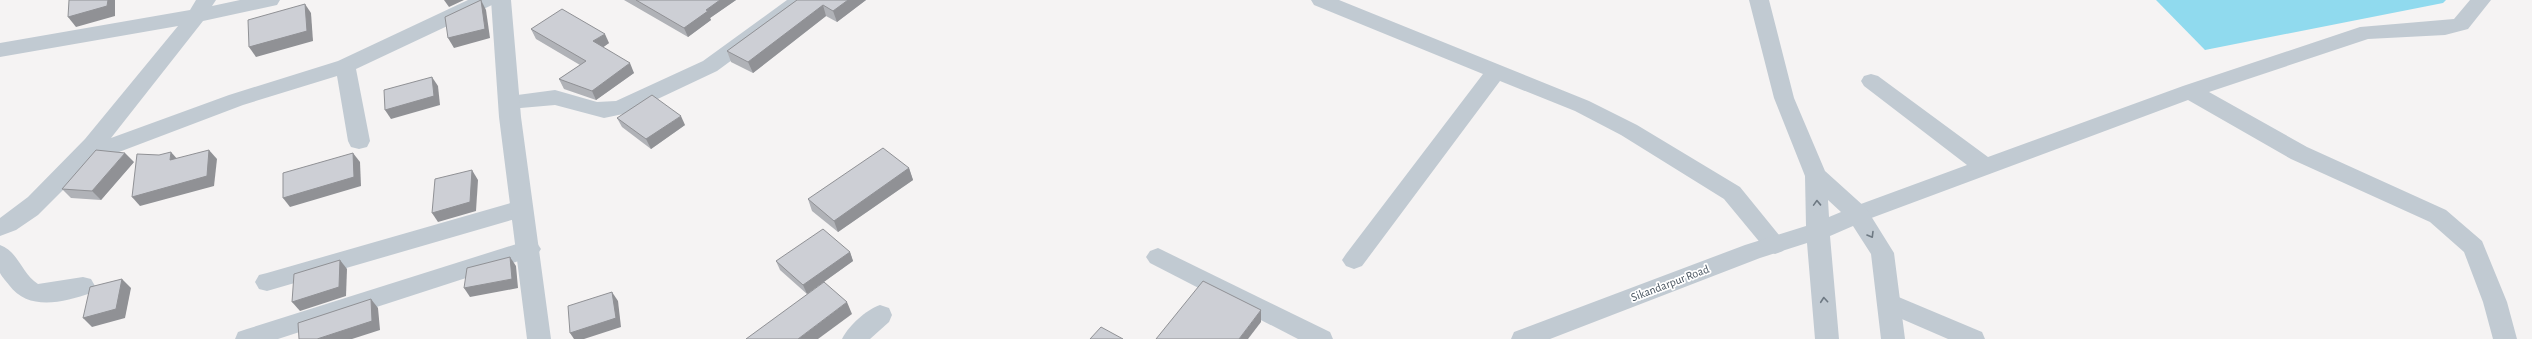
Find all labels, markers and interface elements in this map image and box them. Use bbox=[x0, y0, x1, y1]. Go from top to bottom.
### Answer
one-way arrow bbox=[1813, 200, 1821, 206]
one-way arrow bbox=[1866, 231, 1873, 238]
street label: Sikandarpur Road bbox=[1629, 263, 1711, 303]
one-way arrow bbox=[1819, 297, 1828, 303]

